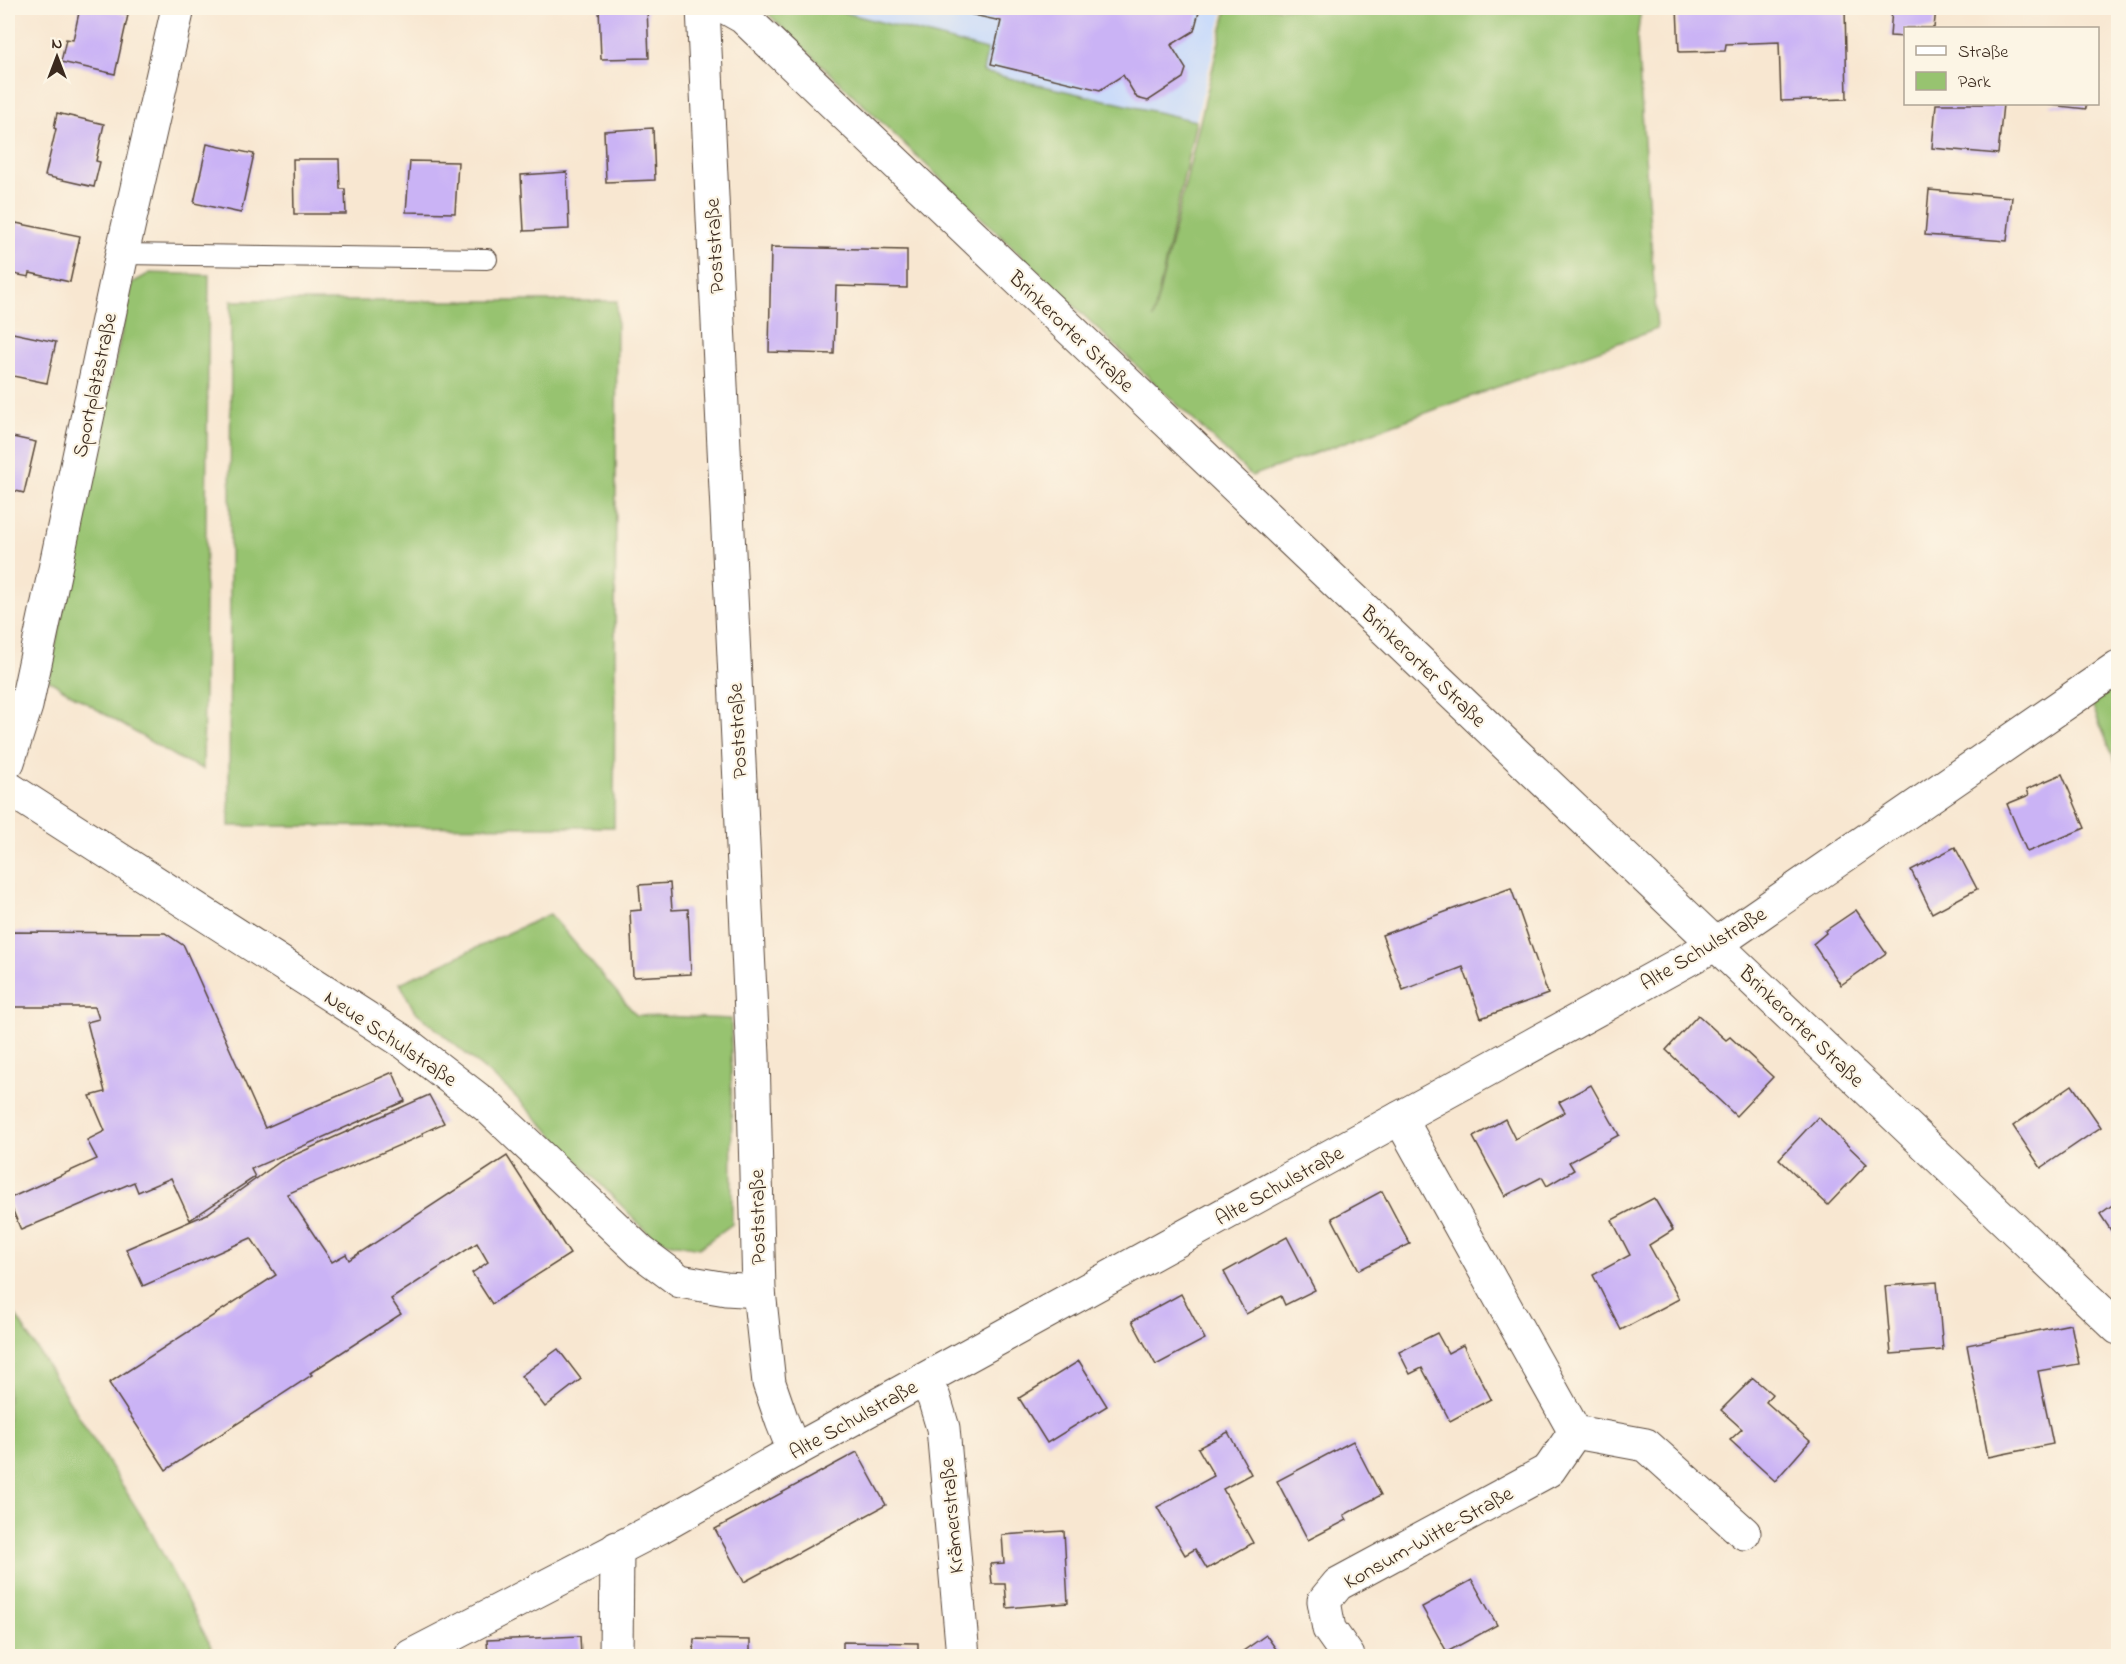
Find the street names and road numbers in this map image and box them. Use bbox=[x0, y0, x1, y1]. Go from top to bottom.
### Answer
street label: Poststraße bbox=[698, 197, 733, 294]
street label: Brinkerorter Straße bbox=[1000, 264, 1141, 401]
street label: Sportplatzstraße bbox=[66, 310, 126, 460]
street label: Brinkerorter Straße bbox=[1352, 599, 1493, 736]
street label: Poststraße bbox=[721, 682, 756, 779]
street label: Alte Schulstraße bbox=[1635, 900, 1773, 999]
street label: Brinkerorter Straße bbox=[1730, 959, 1871, 1096]
street label: Neue Schulstraße bbox=[317, 984, 463, 1096]
street label: Alte Schulstraße bbox=[1210, 1139, 1350, 1234]
street label: Poststraße bbox=[743, 1168, 775, 1265]
street label: Alte Schulstraße bbox=[784, 1373, 924, 1468]
street label: Krämerstraße bbox=[933, 1456, 973, 1575]
street label: Konsum-Witte-Straße bbox=[1339, 1479, 1520, 1598]

